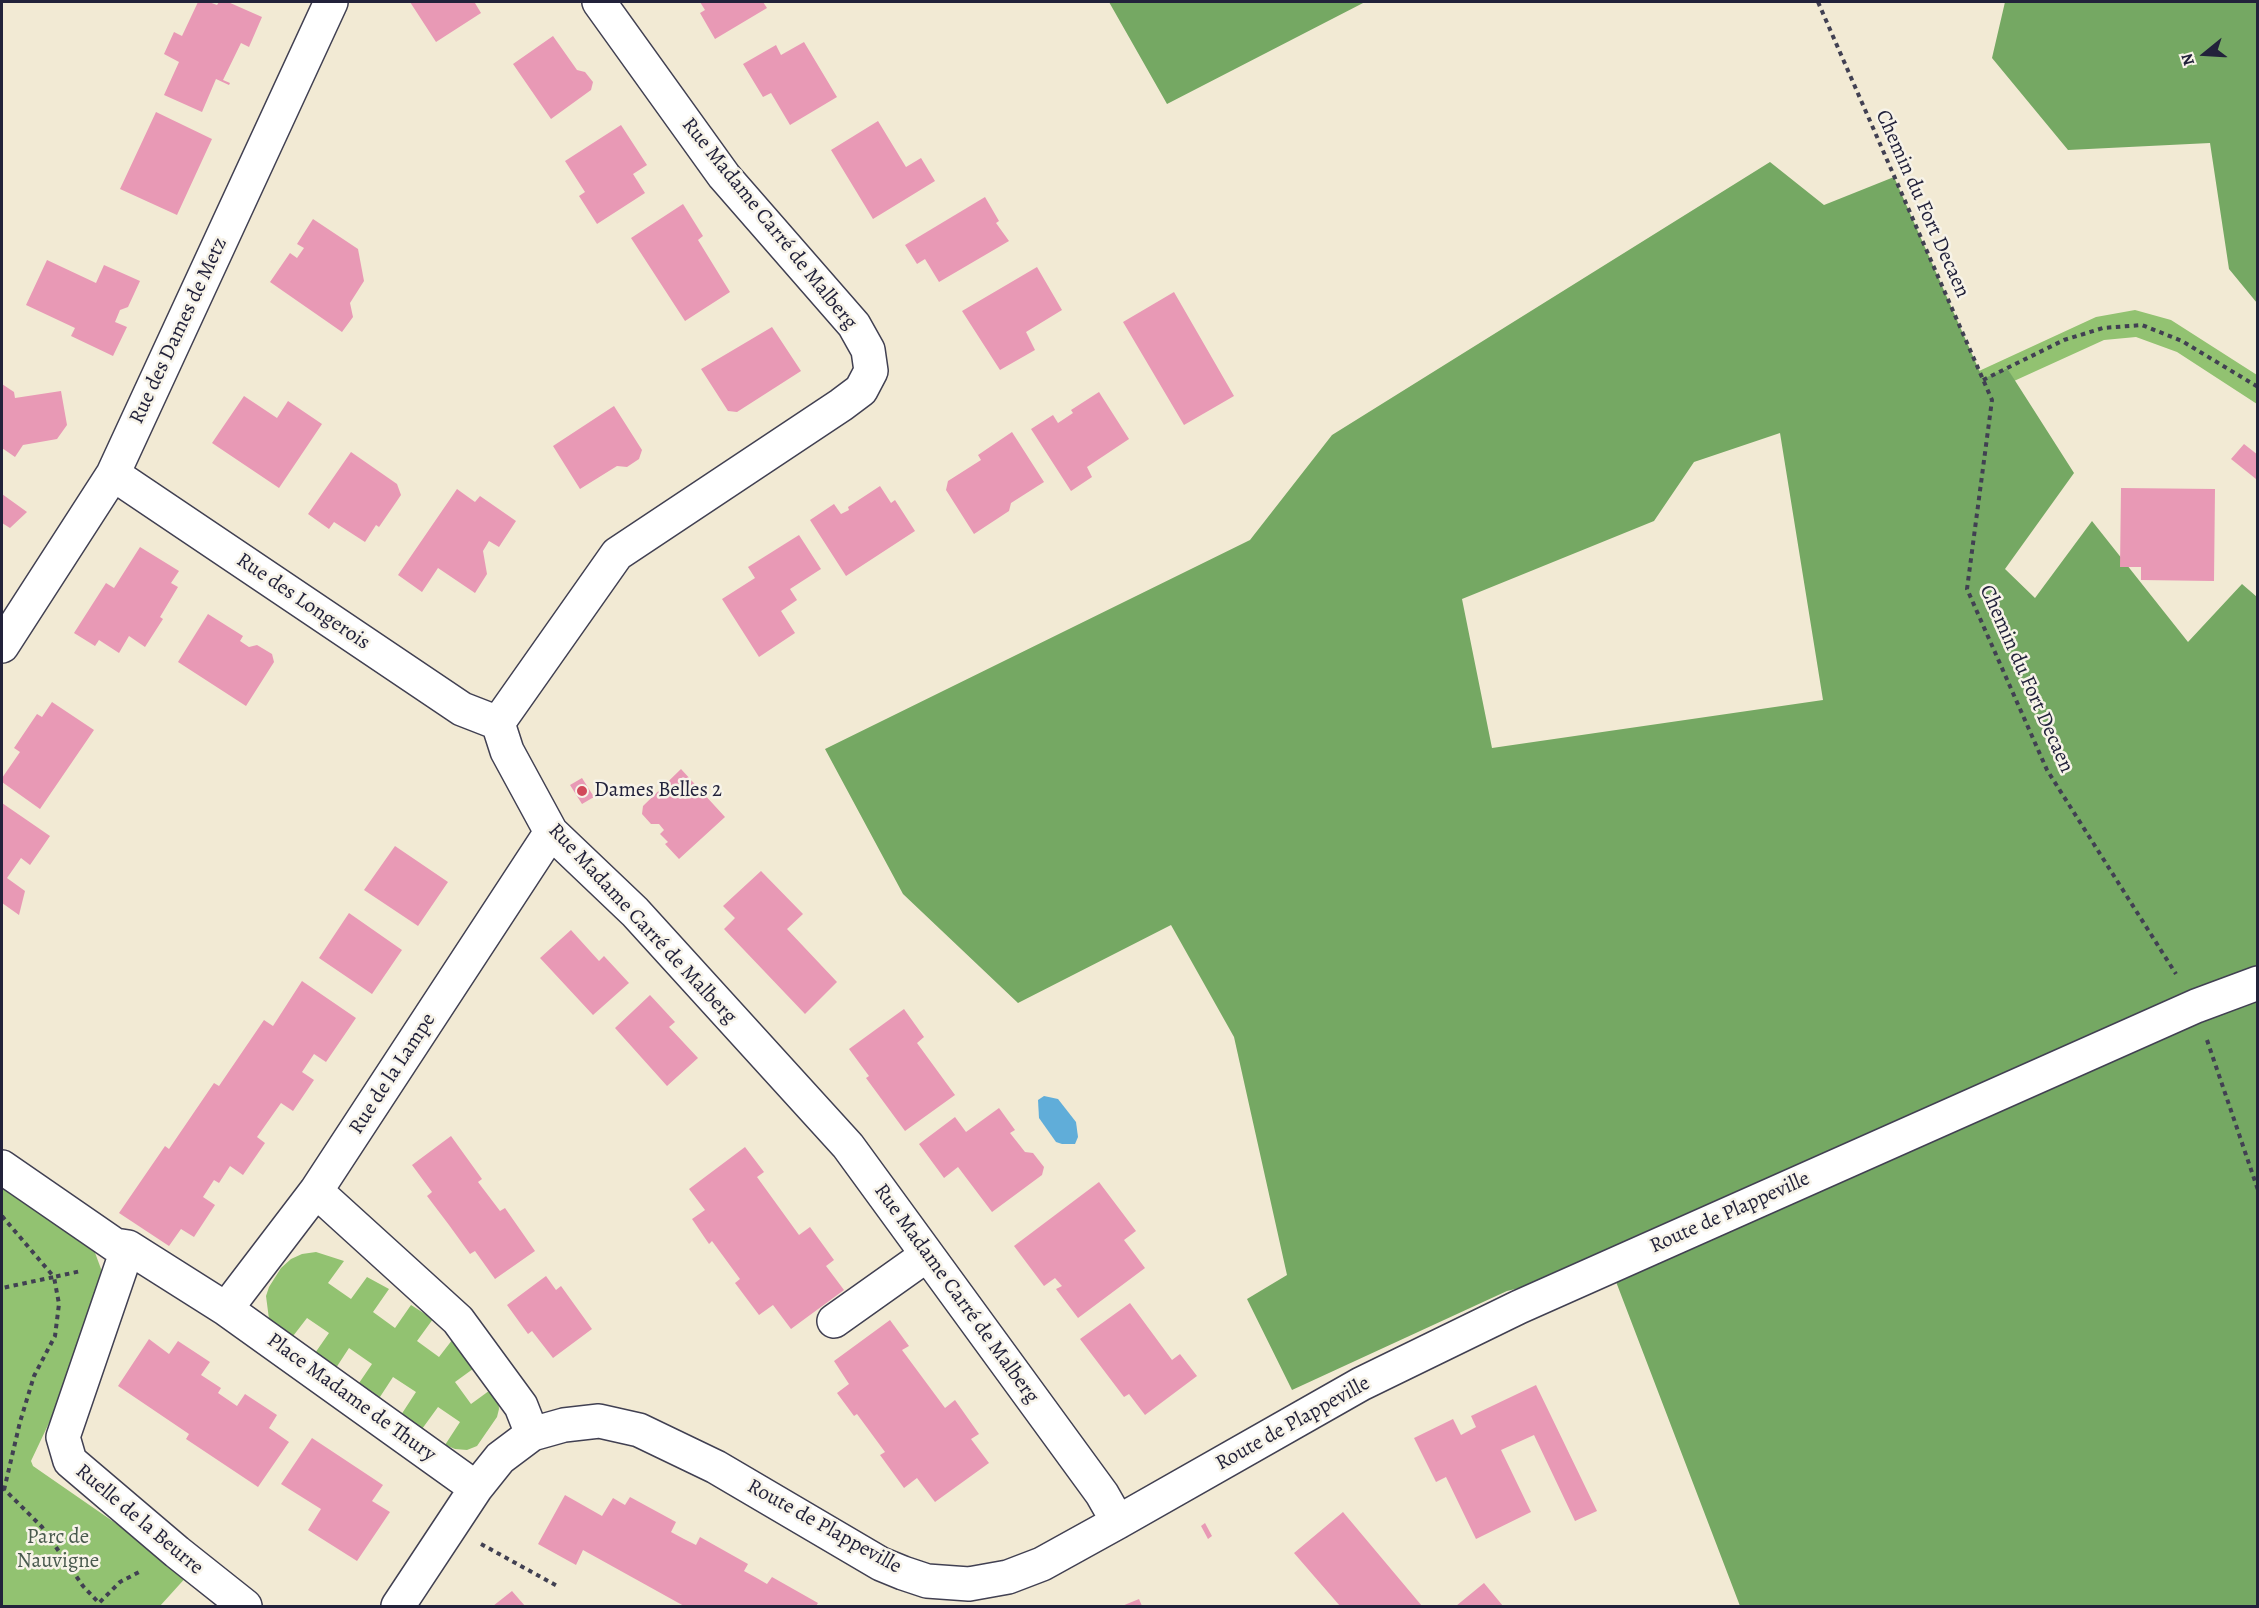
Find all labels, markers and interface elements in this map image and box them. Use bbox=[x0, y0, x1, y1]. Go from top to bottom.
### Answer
north arrow bbox=[2175, 24, 2235, 84]
text: N bbox=[2176, 51, 2200, 69]
street label: Chemin du Fort Decaen bbox=[1869, 106, 1975, 302]
street label: Rue Madame Carré de Malberg bbox=[676, 113, 862, 335]
street label: Rue des Dames de Metz bbox=[125, 234, 233, 428]
street label: Rue des Longerois bbox=[231, 548, 375, 656]
street label: Chemin du Fort Decaen bbox=[1973, 581, 2079, 777]
place label: Dames Belles 2 bbox=[594, 778, 722, 804]
marker: Dames Belles 2 bbox=[575, 784, 589, 798]
street label: Rue Madame Carré de Malberg bbox=[542, 819, 742, 1029]
street label: Rue de la Lampe bbox=[344, 1009, 442, 1139]
street label: Route de Plappeville bbox=[1646, 1166, 1814, 1260]
street label: Rue Madame Carré de Malberg bbox=[868, 1179, 1044, 1409]
street label: Place Madame de Thury bbox=[262, 1328, 440, 1468]
street label: Route de Plappeville bbox=[1212, 1371, 1374, 1477]
street label: Ruelle de la Beurre bbox=[70, 1459, 208, 1581]
street label: Route de Plappeville bbox=[743, 1474, 905, 1580]
park label: Parc de Nauvigne bbox=[17, 1525, 99, 1575]

